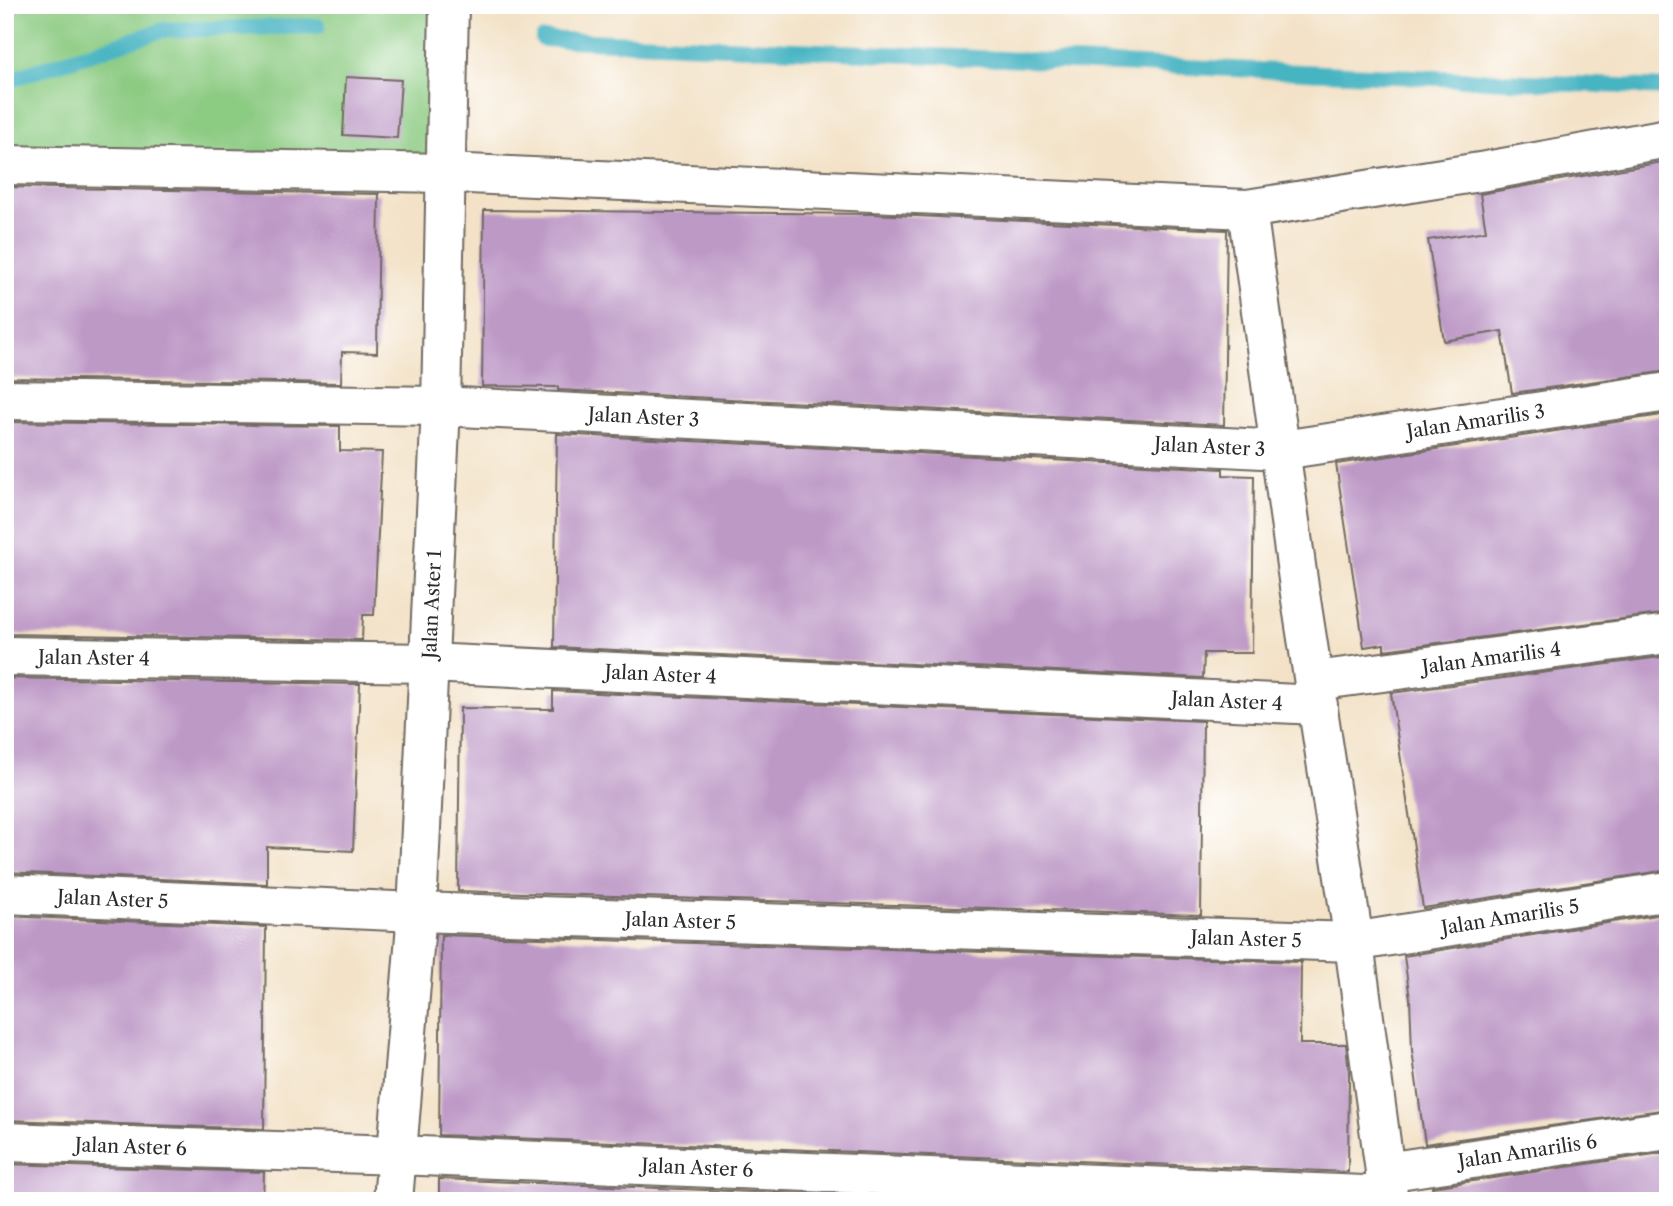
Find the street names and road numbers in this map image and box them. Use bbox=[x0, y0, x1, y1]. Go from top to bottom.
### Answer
street label: Jalan Amarilis 3 bbox=[1402, 399, 1546, 443]
street label: Jalan Aster 3 bbox=[585, 402, 700, 431]
street label: Jalan Aster 3 bbox=[1151, 432, 1266, 461]
street label: Jalan Aster 1 bbox=[417, 549, 446, 662]
street label: Jalan Amarilis 4 bbox=[1418, 637, 1562, 679]
street label: Jalan Aster 4 bbox=[35, 645, 150, 670]
street label: Jalan Aster 4 bbox=[601, 660, 717, 688]
street label: Jalan Aster 4 bbox=[1168, 686, 1283, 715]
street label: Jalan Aster 5 bbox=[54, 885, 169, 913]
street label: Jalan Amarilis 5 bbox=[1437, 894, 1581, 940]
street label: Jalan Aster 5 bbox=[622, 907, 736, 934]
street label: Jalan Aster 5 bbox=[1187, 925, 1302, 952]
street label: Jalan Amarilis 6 bbox=[1454, 1129, 1598, 1173]
street label: Jalan Aster 6 bbox=[72, 1133, 187, 1160]
street label: Jalan Aster 6 bbox=[638, 1154, 754, 1181]

